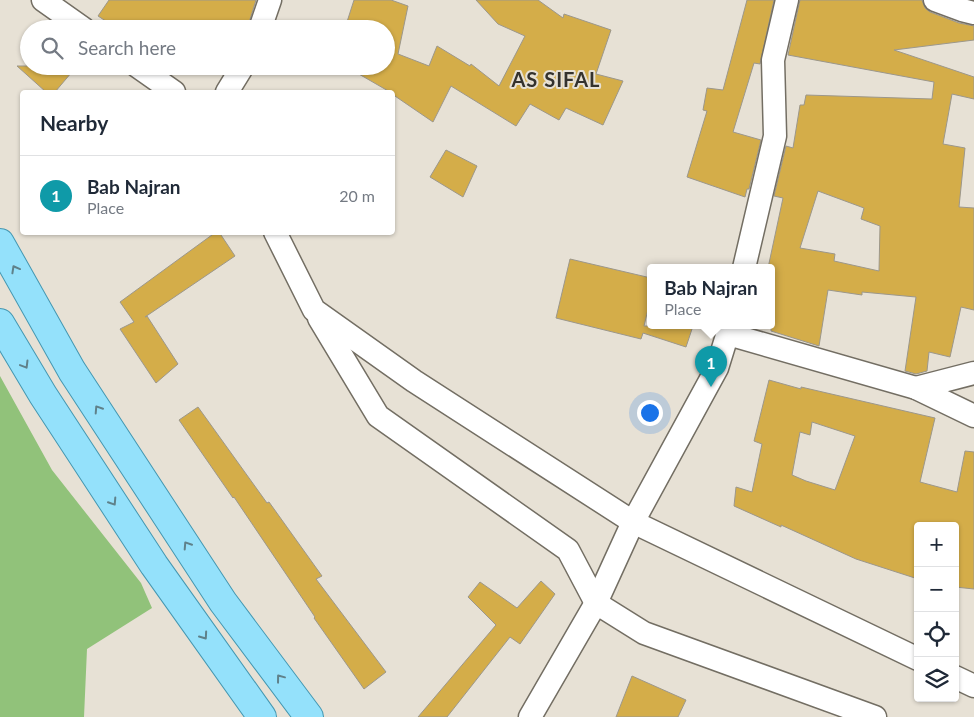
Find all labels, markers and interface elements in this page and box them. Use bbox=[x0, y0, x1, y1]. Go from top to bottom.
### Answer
search box bbox=[20, 20, 395, 75]
icon: search bbox=[38, 34, 66, 62]
text: Search here bbox=[78, 36, 176, 59]
district label: AS SIFAL bbox=[510, 67, 601, 91]
text: Nearby bbox=[40, 110, 108, 135]
text: Bab Najran bbox=[87, 175, 181, 198]
text: 1 bbox=[51, 186, 61, 205]
text: 20 m bbox=[339, 186, 375, 205]
text: Place bbox=[87, 198, 124, 217]
popup bbox=[647, 264, 775, 329]
one-way arrow bbox=[11, 266, 21, 275]
text: Bab Najran bbox=[664, 276, 758, 299]
text: Place bbox=[664, 299, 701, 318]
pin: 1 bbox=[695, 346, 727, 387]
one-way arrow bbox=[18, 360, 28, 369]
your location bbox=[637, 400, 663, 426]
one-way arrow bbox=[94, 406, 104, 415]
one-way arrow bbox=[106, 496, 116, 505]
map controls bbox=[914, 522, 959, 702]
button: + bbox=[914, 522, 959, 567]
one-way arrow bbox=[183, 541, 193, 550]
button: − bbox=[914, 567, 959, 612]
button: locate bbox=[914, 612, 959, 657]
one-way arrow bbox=[198, 630, 207, 640]
button: layers bbox=[914, 657, 959, 702]
one-way arrow bbox=[277, 674, 286, 684]

